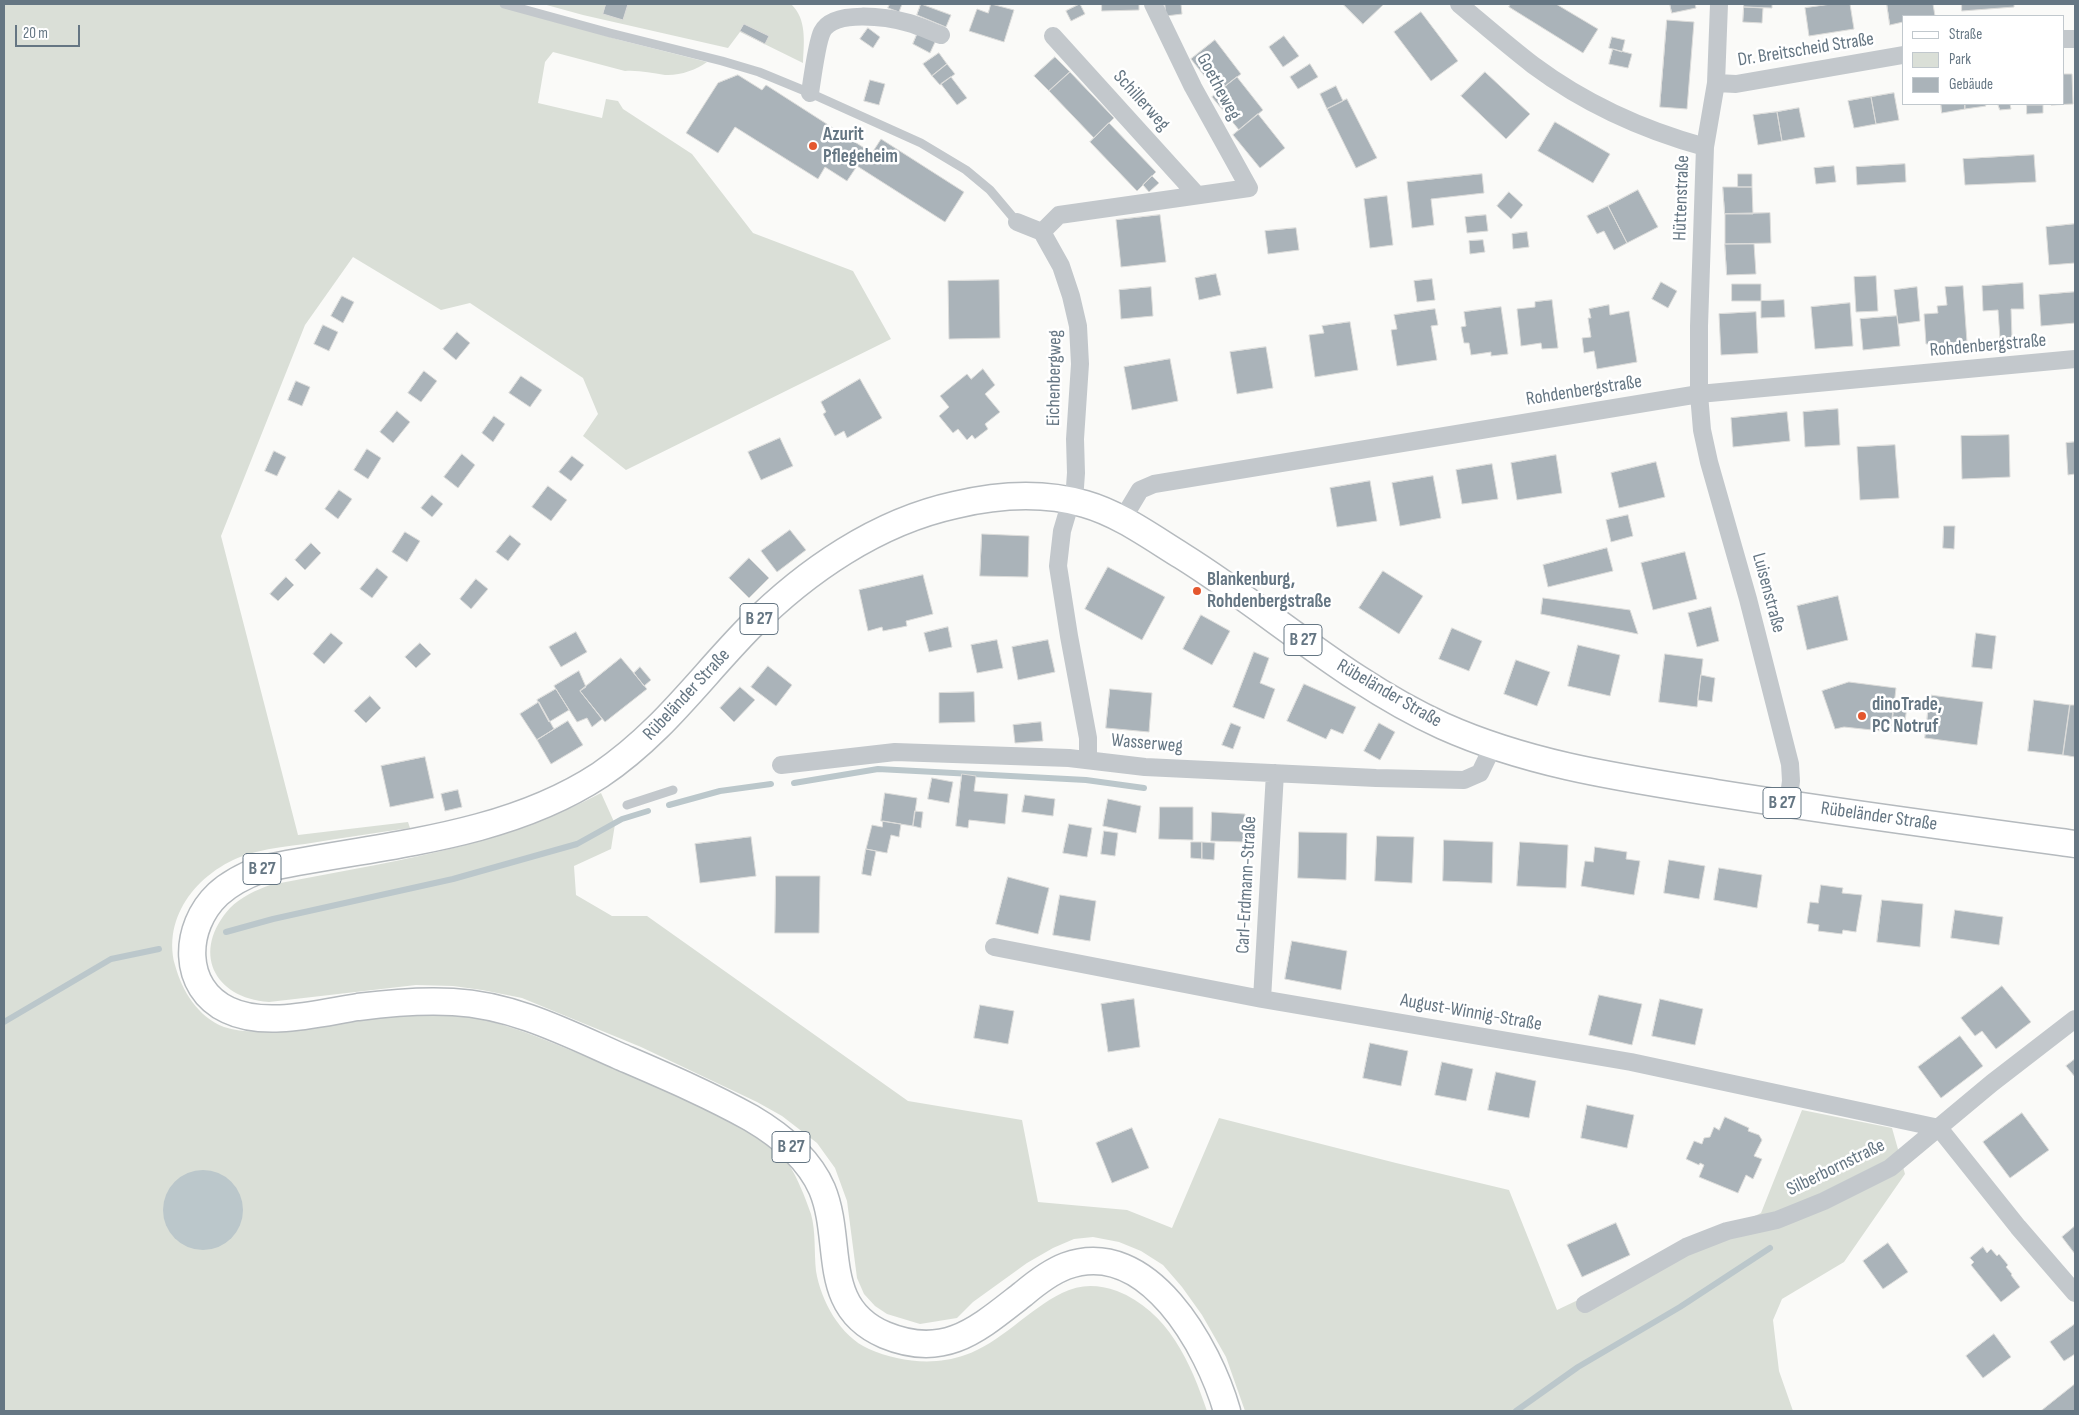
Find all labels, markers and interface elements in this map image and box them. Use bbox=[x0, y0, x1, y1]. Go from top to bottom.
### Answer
scale bar bbox=[18, 15, 82, 47]
legend bbox=[1902, 15, 2064, 105]
text: 20 m bbox=[23, 24, 48, 43]
text: Straße bbox=[1949, 25, 1982, 44]
street label: Dr. Breitscheid Straße bbox=[1736, 28, 1876, 72]
street label: Goetheweg bbox=[1191, 50, 1245, 124]
text: Park bbox=[1949, 50, 1971, 69]
street label: Schillerweg bbox=[1108, 66, 1174, 136]
text: Gebäude bbox=[1949, 75, 1993, 94]
place label: Azurit Pflegeheim bbox=[823, 124, 898, 168]
marker: Azurit Pflegeheim bbox=[807, 140, 819, 152]
street label: Hüttenstraße bbox=[1669, 155, 1695, 241]
street label: Eichenbergweg bbox=[1043, 330, 1067, 426]
street label: Rohdenbergstraße bbox=[1929, 330, 2047, 362]
street label: Rohdenbergstraße bbox=[1524, 371, 1644, 411]
street label: Luisenstraße bbox=[1746, 551, 1790, 635]
place label: Blankenburg, Rohdenbergstraße bbox=[1207, 569, 1331, 613]
marker: Blankenburg, Rohdenbergstraße bbox=[1191, 585, 1203, 597]
road number: B 27 bbox=[740, 604, 778, 634]
road number: B 27 bbox=[1284, 624, 1322, 656]
street label: Rübeländer Straße bbox=[639, 644, 735, 746]
street label: Rübeländer Straße bbox=[1333, 655, 1445, 733]
place label: dinoTrade, PC Notruf bbox=[1872, 694, 1942, 738]
marker: dinoTrade, PC Notruf bbox=[1856, 710, 1868, 722]
street label: Wasserweg bbox=[1110, 730, 1184, 758]
road number: B 27 bbox=[1763, 788, 1801, 818]
street label: Rübeländer Straße bbox=[1819, 798, 1939, 836]
street label: Carl-Erdmann-Straße bbox=[1232, 816, 1262, 954]
road number: B 27 bbox=[243, 854, 281, 884]
street label: August-Winnig-Straße bbox=[1398, 989, 1544, 1037]
road number: B 27 bbox=[772, 1132, 810, 1162]
street label: Silberbornstraße bbox=[1783, 1134, 1889, 1202]

